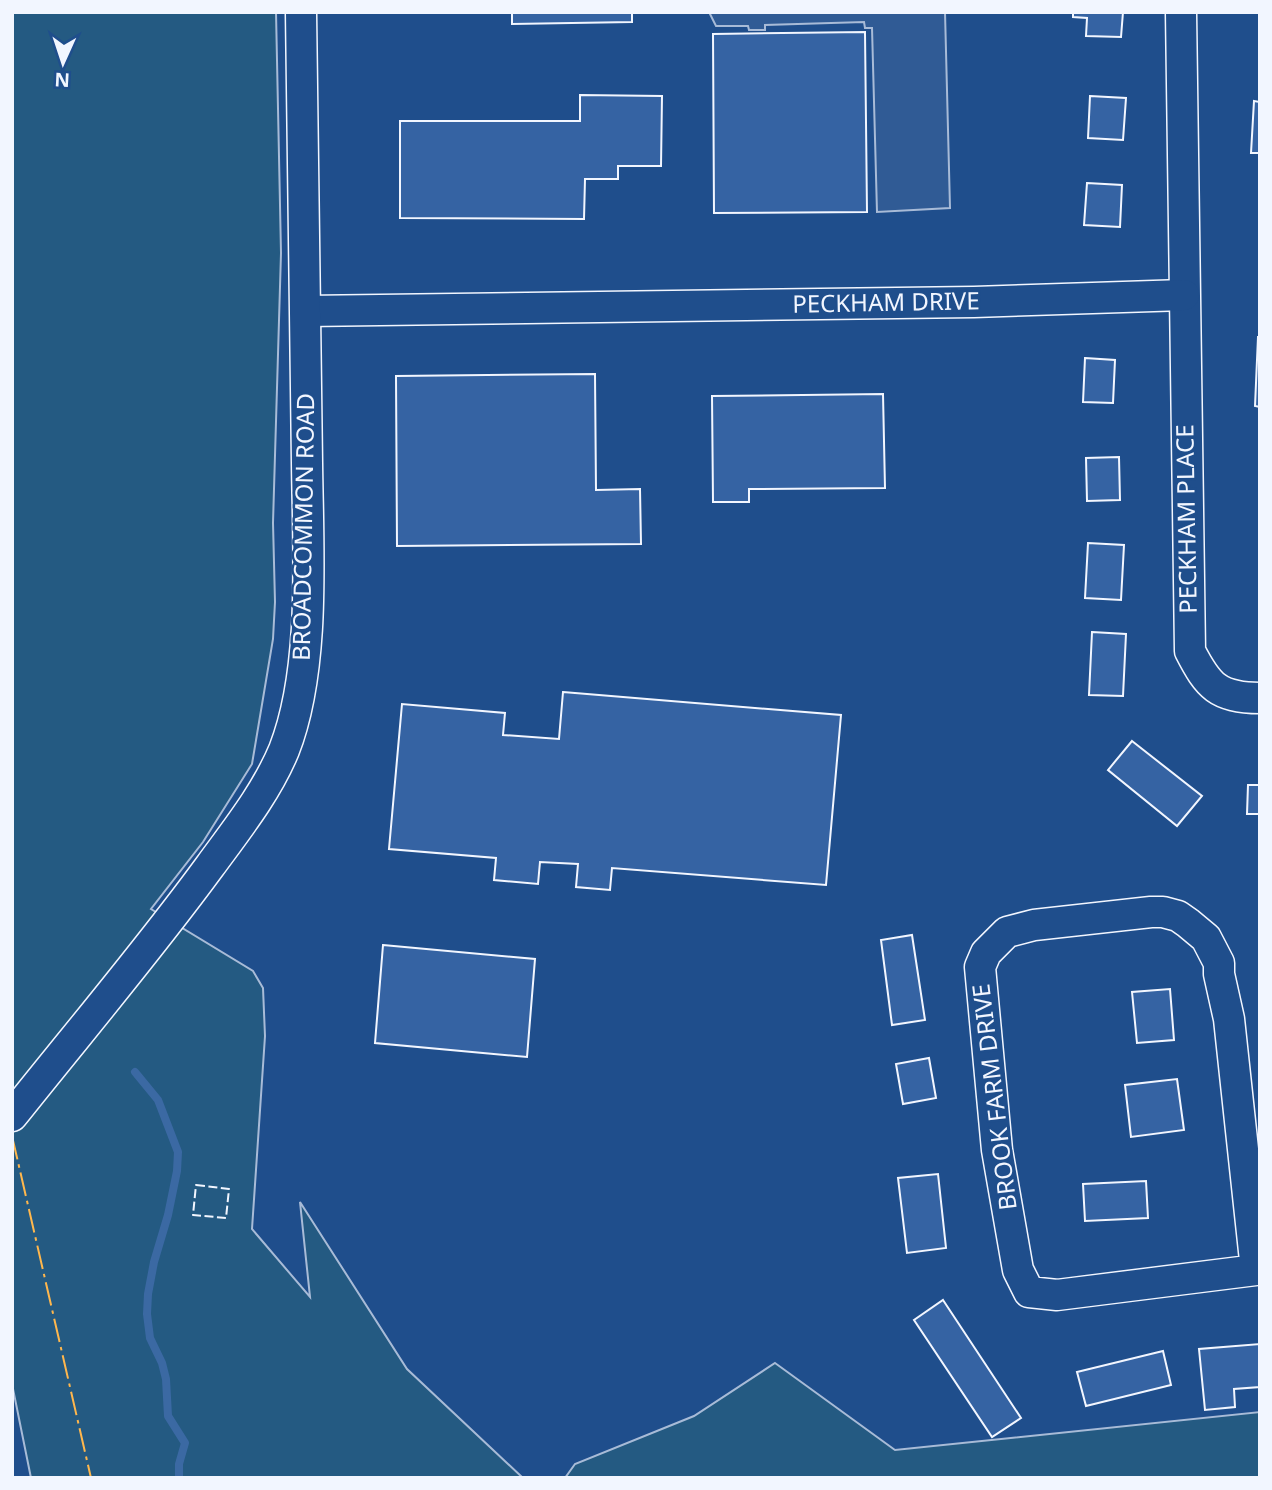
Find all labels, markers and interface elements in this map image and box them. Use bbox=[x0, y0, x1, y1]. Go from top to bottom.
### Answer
north arrow bbox=[28, 28, 98, 98]
text: N bbox=[54, 67, 71, 93]
street label: PECKHAM DRIVE bbox=[792, 283, 980, 320]
street label: BROADCOMMON ROAD bbox=[284, 393, 321, 661]
street label: PECKHAM PLACE bbox=[1167, 424, 1204, 614]
street label: BROOK FARM DRIVE bbox=[963, 982, 1024, 1212]

